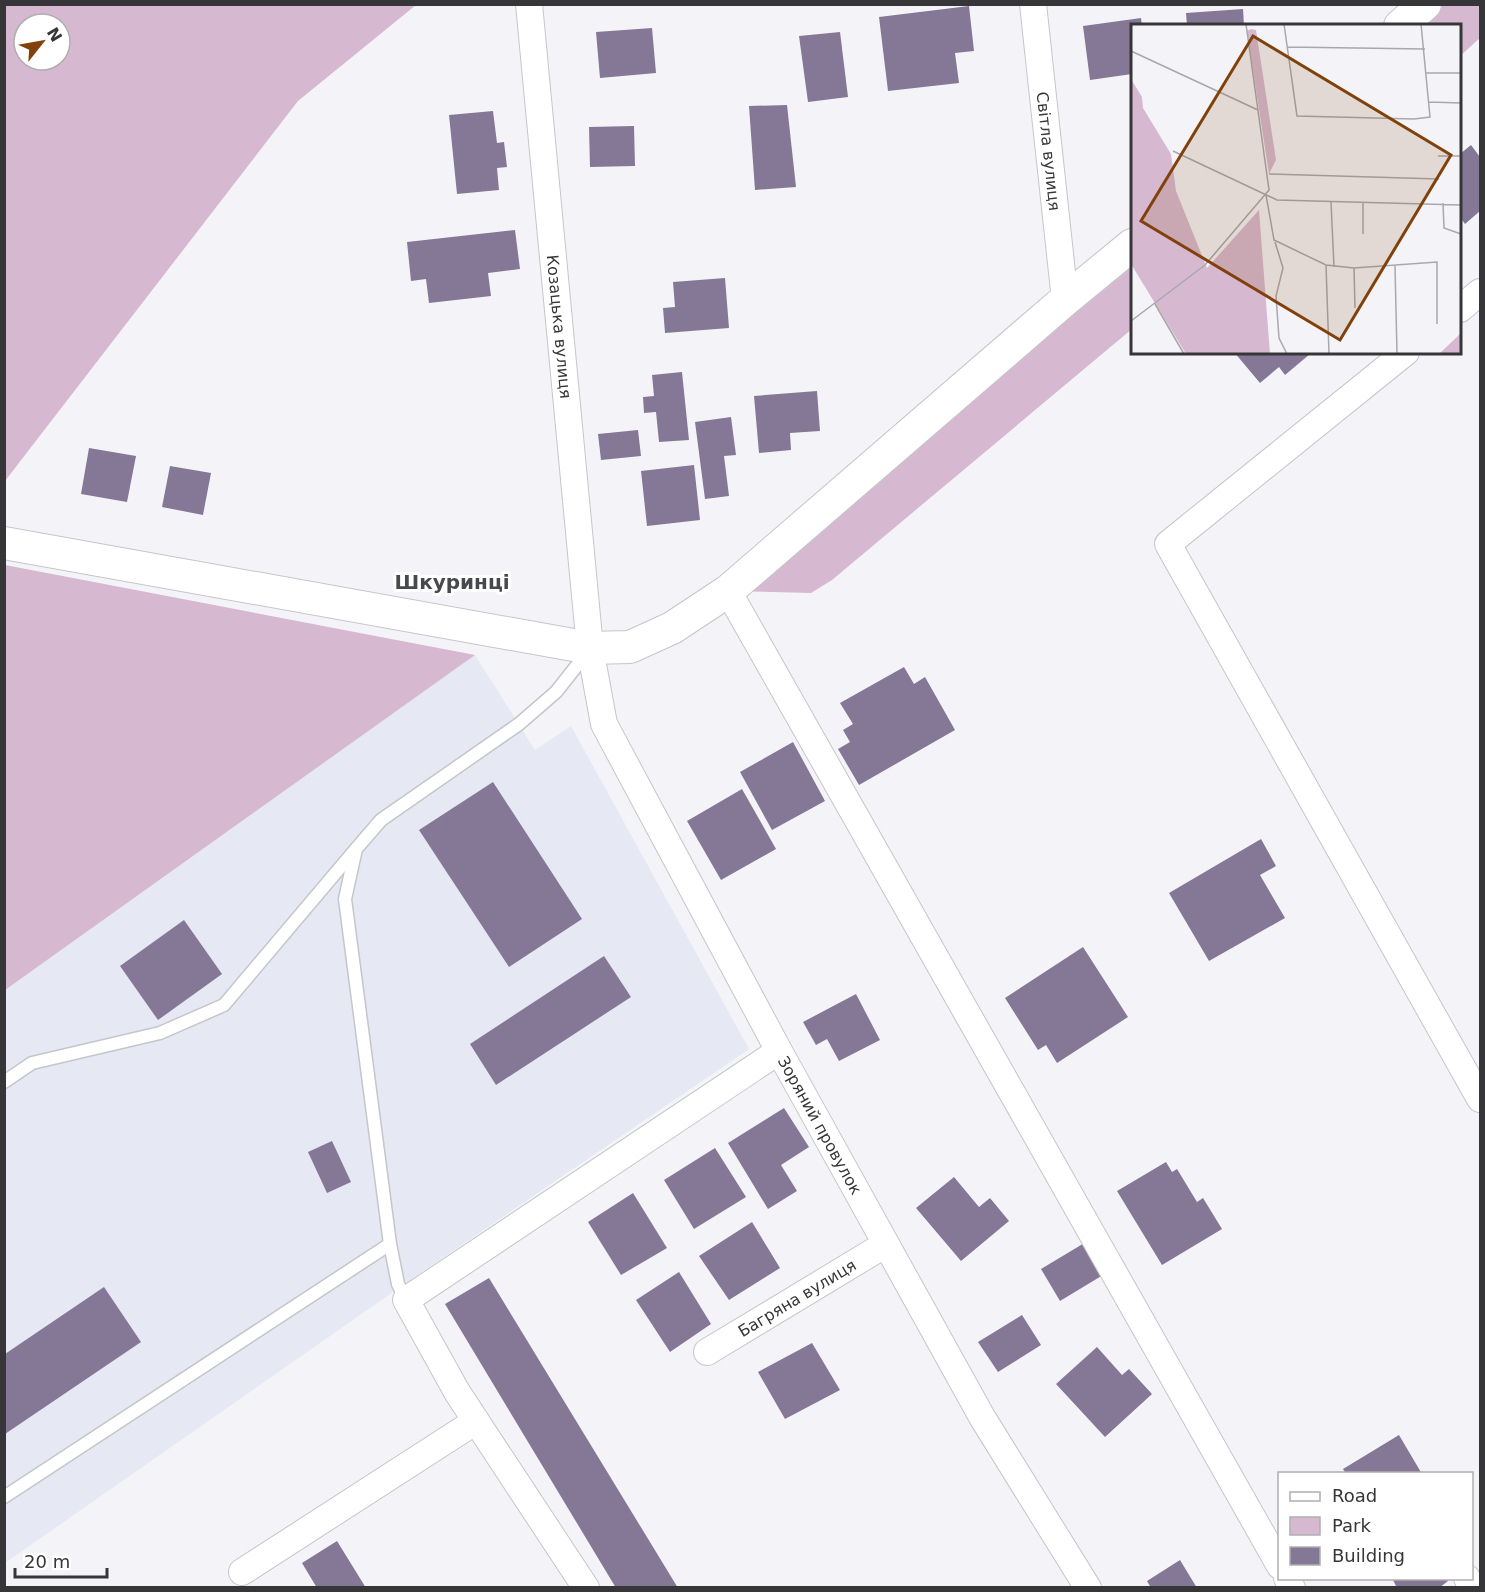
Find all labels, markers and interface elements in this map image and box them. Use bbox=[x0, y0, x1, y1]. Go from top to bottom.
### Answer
north arrow bbox=[12, 12, 72, 72]
text: N bbox=[43, 24, 66, 45]
inset map bbox=[1131, 24, 1461, 354]
street label: Світла вулиця bbox=[1033, 91, 1064, 212]
street label: Козацька вулиця bbox=[543, 254, 575, 399]
district label: Шкуринці bbox=[394, 570, 510, 594]
street label: Зоряний провулок bbox=[774, 1053, 866, 1198]
street label: Багряна вулиця bbox=[735, 1255, 860, 1341]
legend bbox=[1278, 1472, 1473, 1580]
text: Road bbox=[1332, 1485, 1377, 1506]
text: Park bbox=[1332, 1515, 1371, 1536]
scale bar bbox=[15, 1541, 106, 1579]
text: Building bbox=[1332, 1545, 1405, 1566]
text: 20 m bbox=[24, 1551, 70, 1572]

